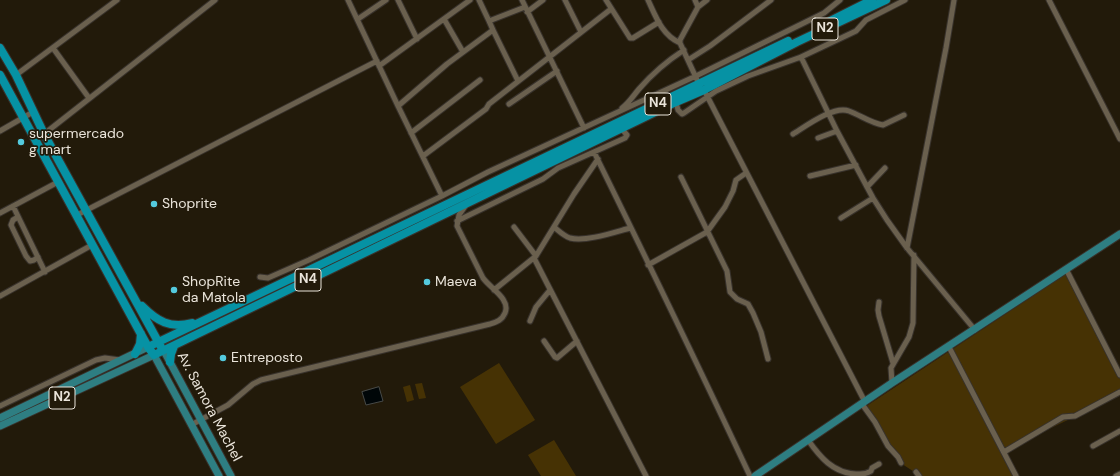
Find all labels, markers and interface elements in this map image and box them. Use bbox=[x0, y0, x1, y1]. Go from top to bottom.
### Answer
road number: N2 bbox=[812, 18, 838, 40]
road number: N4 bbox=[645, 93, 671, 115]
place label: supermercado g mart bbox=[29, 126, 124, 158]
marker: supermercado g mart bbox=[16, 137, 26, 147]
place label: Shoprite bbox=[162, 196, 217, 212]
marker: Shoprite bbox=[149, 199, 159, 209]
road number: N4 bbox=[295, 269, 321, 291]
place label: ShopRite da Matola bbox=[182, 274, 246, 306]
place label: Maeva bbox=[435, 274, 477, 290]
marker: Maeva bbox=[422, 277, 432, 287]
marker: ShopRite da Matola bbox=[169, 285, 179, 295]
street label: Av. Samora Machel bbox=[173, 349, 245, 465]
place label: Entreposto bbox=[231, 350, 303, 366]
marker: Entreposto bbox=[218, 353, 228, 363]
road number: N2 bbox=[49, 387, 75, 409]

